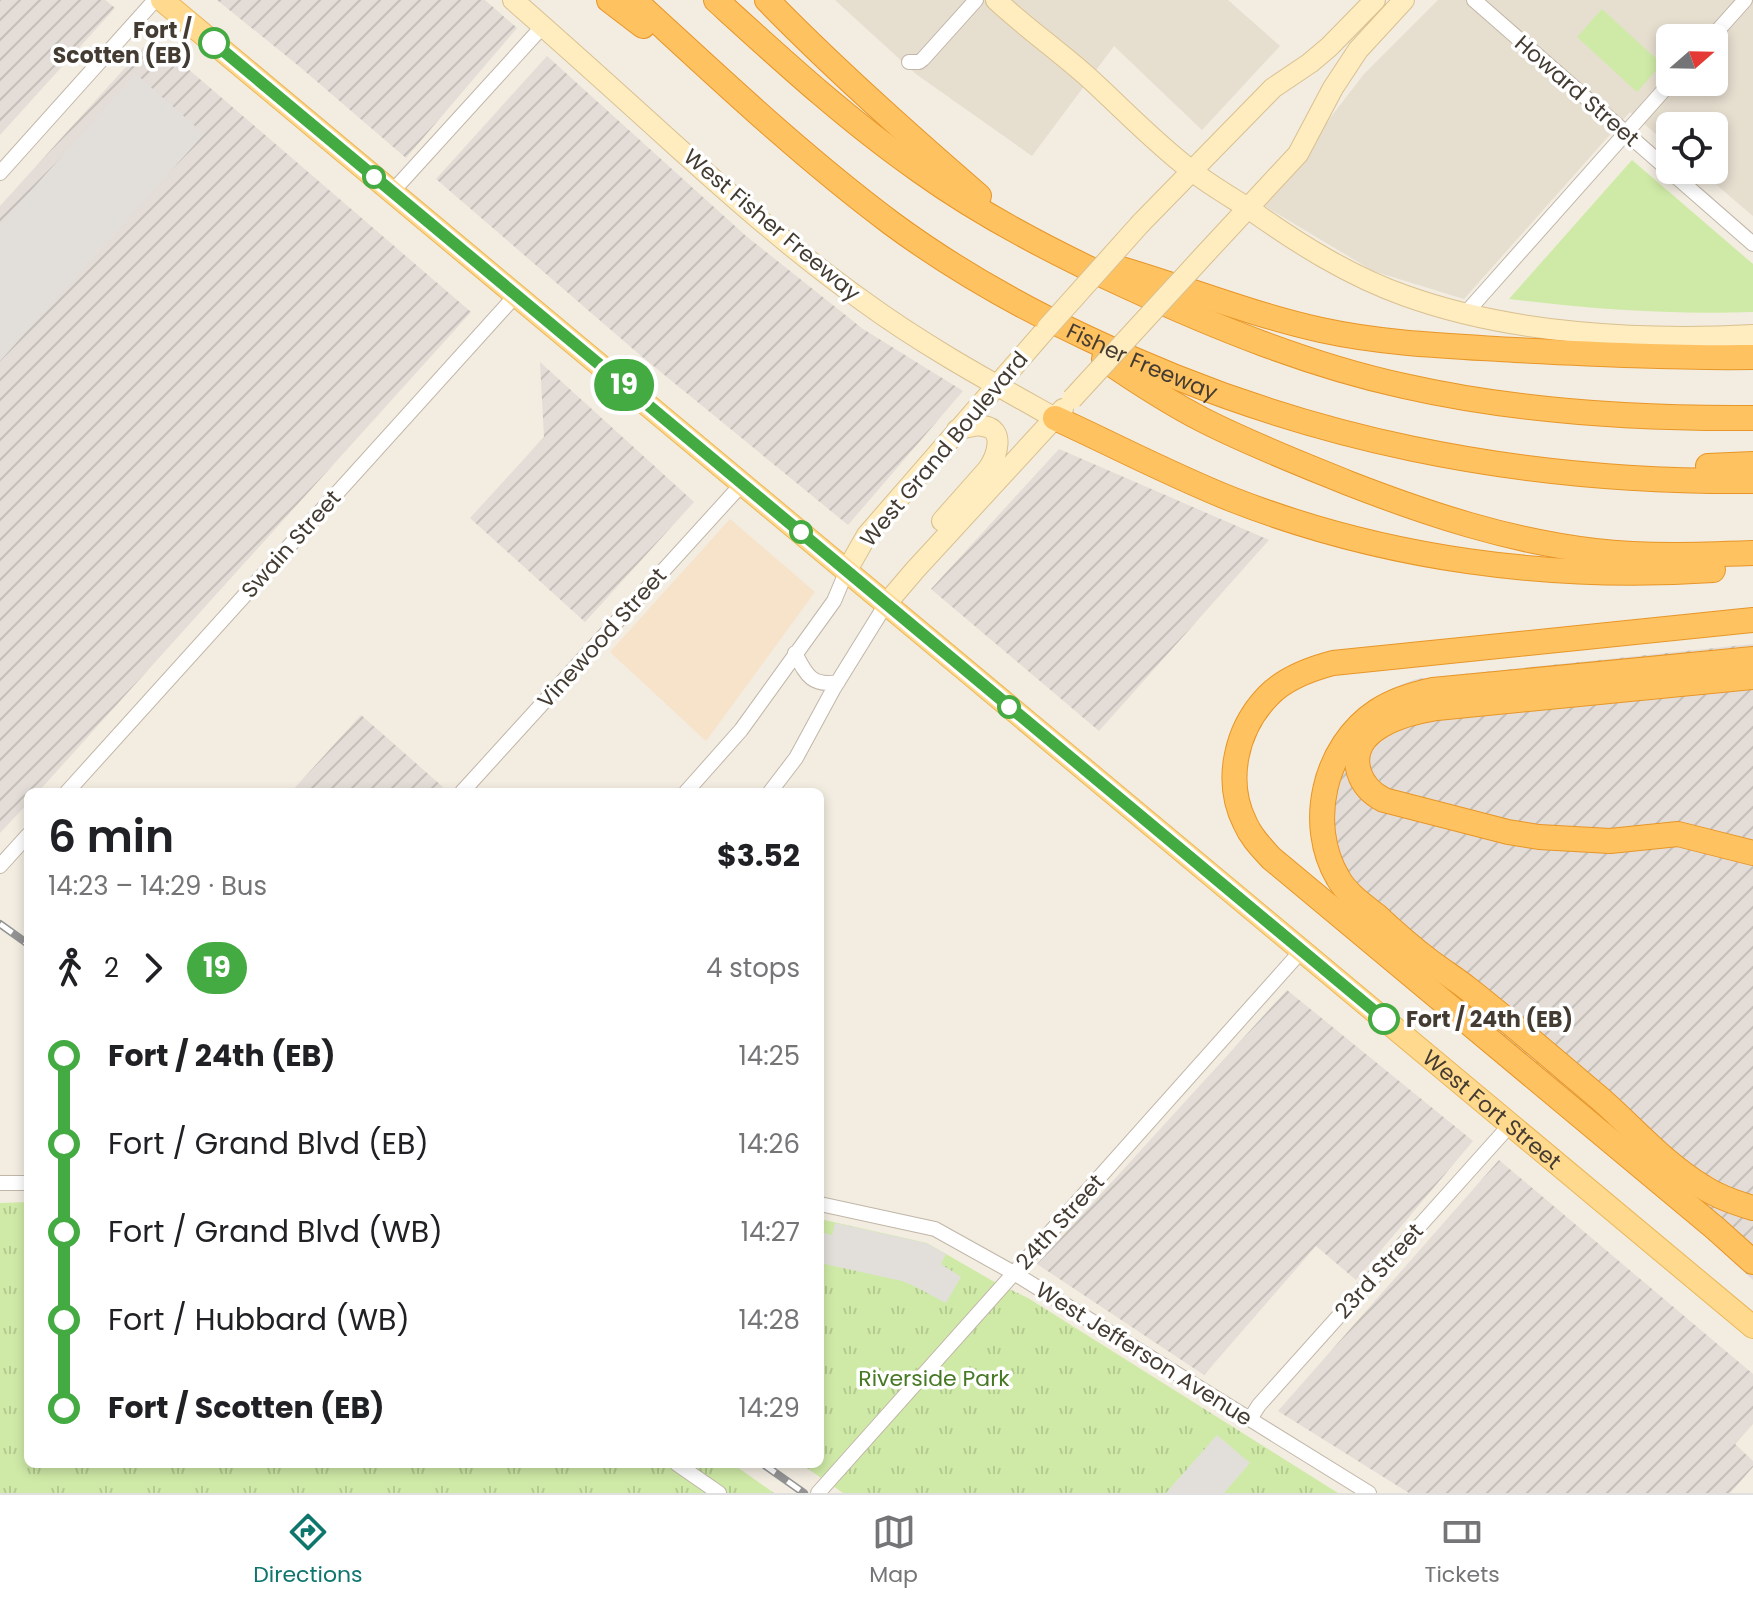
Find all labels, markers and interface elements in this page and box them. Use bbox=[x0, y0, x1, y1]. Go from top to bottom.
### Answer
place label: Fort / Scotten (EB) bbox=[53, 15, 192, 71]
north arrow bbox=[1656, 24, 1728, 96]
map controls bbox=[1656, 24, 1728, 184]
marker: Fort / Scotten (EB) bbox=[199, 28, 229, 58]
street label: Howard Street bbox=[1508, 28, 1646, 154]
button: locate bbox=[1656, 112, 1728, 184]
street label: West Fisher Freeway bbox=[677, 142, 868, 309]
unlabelled marker bbox=[363, 166, 385, 188]
street label: Fisher Freeway bbox=[1061, 315, 1223, 408]
street label: West Grand Boulevard bbox=[853, 345, 1035, 553]
line badge: 19 bbox=[588, 359, 660, 411]
text: 19 bbox=[610, 365, 638, 404]
street label: Swain Street bbox=[234, 483, 348, 605]
unlabelled marker bbox=[790, 521, 812, 543]
street label: Vinewood Street bbox=[530, 561, 674, 715]
unlabelled marker bbox=[998, 696, 1020, 718]
text: 6 min bbox=[48, 806, 174, 867]
text: $3.52 bbox=[717, 834, 800, 877]
text: 14:23 – 14:29 · Bus bbox=[48, 868, 267, 904]
icon: walk bbox=[48, 946, 92, 990]
icon: forward bbox=[131, 946, 175, 990]
text: 19 bbox=[203, 948, 231, 987]
text: 2 bbox=[104, 950, 119, 986]
text: 4 stops bbox=[706, 950, 800, 986]
marker: Fort / 24th (EB) bbox=[1369, 1004, 1399, 1034]
place label: Fort / 24th (EB) bbox=[1406, 1004, 1573, 1035]
text: Fort / 24th (EB) bbox=[108, 1034, 336, 1077]
text: 14:25 bbox=[739, 1038, 800, 1074]
street label: West Fort Street bbox=[1416, 1042, 1568, 1176]
text: Fort / Grand Blvd (EB) bbox=[108, 1122, 429, 1165]
text: 14:26 bbox=[738, 1126, 800, 1162]
street label: 24th Street bbox=[1009, 1167, 1111, 1277]
text: Fort / Grand Blvd (WB) bbox=[108, 1210, 443, 1253]
text: 14:27 bbox=[741, 1214, 800, 1250]
street label: 23rd Street bbox=[1328, 1216, 1430, 1326]
street label: West Jefferson Avenue bbox=[1030, 1275, 1258, 1433]
text: Fort / Hubbard (WB) bbox=[108, 1298, 410, 1341]
text: 14:28 bbox=[738, 1302, 800, 1338]
park label: Riverside Park bbox=[858, 1363, 1010, 1394]
text: Fort / Scotten (EB) bbox=[108, 1386, 385, 1429]
text: 14:29 bbox=[738, 1390, 800, 1426]
tab: Directions bbox=[253, 1510, 363, 1591]
tab: Map bbox=[869, 1510, 918, 1591]
tab: Tickets bbox=[1425, 1510, 1500, 1591]

